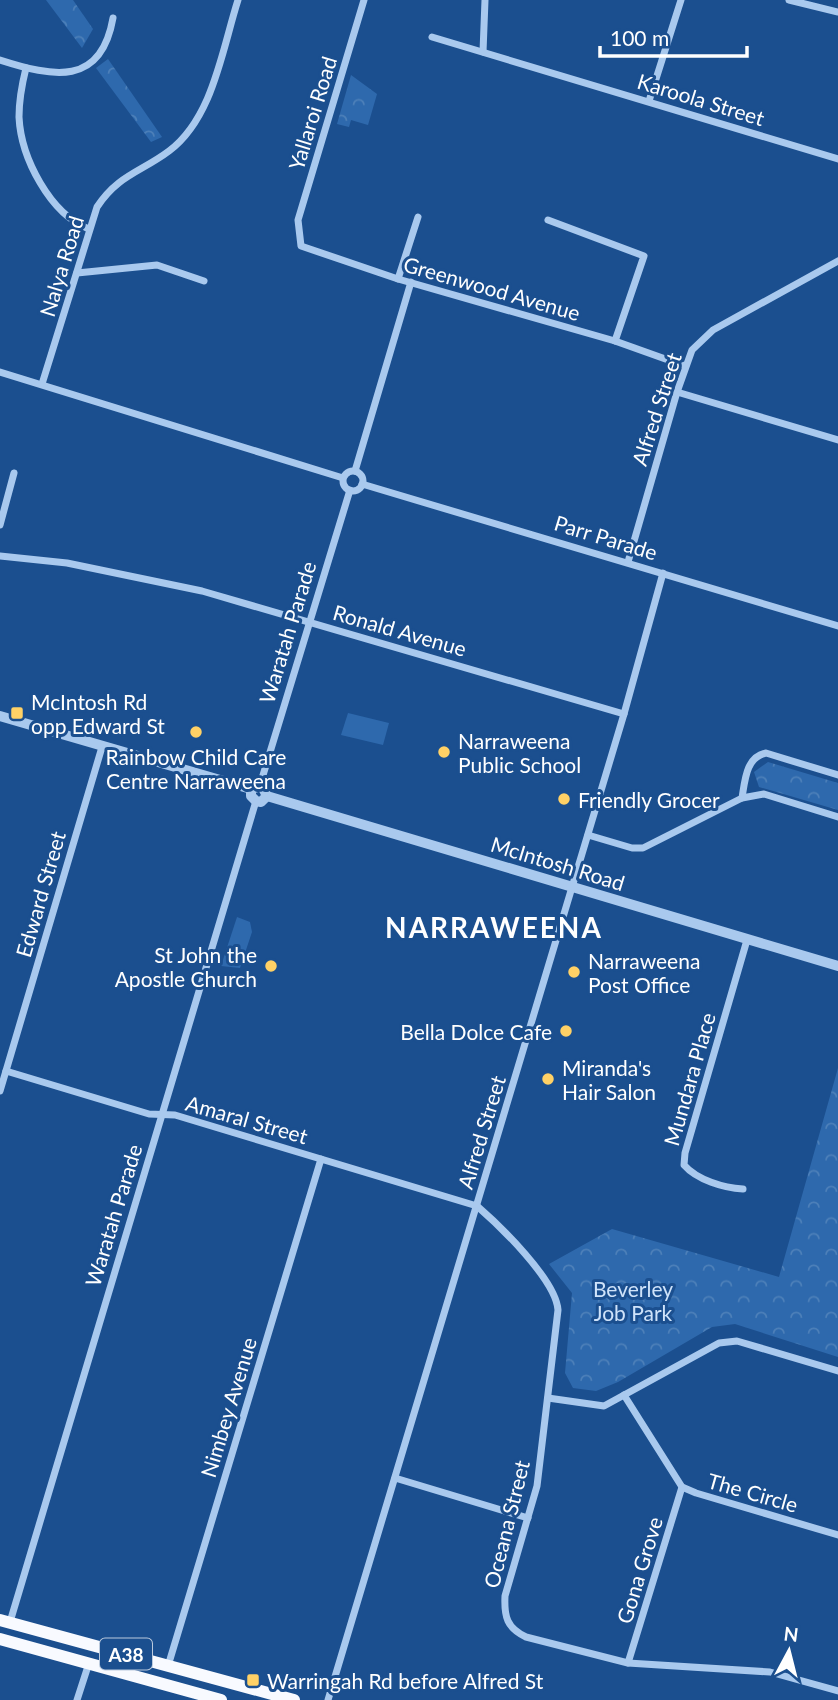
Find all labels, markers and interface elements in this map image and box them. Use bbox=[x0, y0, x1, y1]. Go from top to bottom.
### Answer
scale bar bbox=[600, 14, 747, 58]
text: 100 m bbox=[610, 25, 669, 50]
street label: Yallaroi Road bbox=[283, 53, 341, 173]
street label: Karoola Street bbox=[635, 68, 768, 130]
street label: Nalya Road bbox=[34, 213, 88, 319]
street label: Greenwood Avenue bbox=[401, 251, 583, 325]
street label: Alfred Street bbox=[626, 349, 686, 469]
street label: Parr Parade bbox=[551, 509, 661, 565]
street label: Waratah Parade bbox=[254, 558, 320, 706]
street label: Ronald Avenue bbox=[330, 599, 470, 661]
place label: McIntosh Rd opp Edward St bbox=[31, 689, 165, 738]
marker: McIntosh Rd opp Edward St bbox=[9, 705, 25, 721]
marker: Rainbow Child Care Centre Narraweena bbox=[188, 724, 204, 740]
place label: Narraweena Public School bbox=[458, 728, 581, 777]
place label: Rainbow Child Care Centre Narraweena bbox=[106, 744, 286, 793]
marker: Narraweena Public School bbox=[436, 744, 452, 760]
place label: Friendly Grocer bbox=[578, 787, 720, 812]
marker: Friendly Grocer bbox=[556, 791, 572, 807]
street label: Edward Street bbox=[10, 828, 70, 960]
street label: McIntosh Road bbox=[488, 831, 628, 895]
district label: NARRAWEENA bbox=[385, 910, 603, 944]
place label: St John the Apostle Church bbox=[115, 942, 257, 991]
place label: Narraweena Post Office bbox=[588, 948, 700, 997]
marker: St John the Apostle Church bbox=[263, 958, 279, 974]
marker: Narraweena Post Office bbox=[566, 964, 582, 980]
street label: Mundara Place bbox=[658, 1010, 720, 1148]
place label: Bella Dolce Cafe bbox=[400, 1019, 552, 1044]
marker: Bella Dolce Cafe bbox=[558, 1023, 574, 1039]
place label: Miranda's Hair Salon bbox=[562, 1055, 656, 1104]
marker: Miranda's Hair Salon bbox=[540, 1071, 556, 1087]
street label: Alfred Street bbox=[452, 1072, 510, 1192]
street label: Amaral Street bbox=[183, 1090, 311, 1148]
street label: Waratah Parade bbox=[80, 1141, 146, 1289]
park label: Beverley Job Park bbox=[593, 1276, 673, 1325]
street label: Nimbey Avenue bbox=[195, 1334, 261, 1480]
street label: Oceana Street bbox=[478, 1457, 534, 1591]
street label: The Circle bbox=[705, 1467, 801, 1517]
street label: Gona Grove bbox=[611, 1514, 667, 1626]
north arrow bbox=[754, 1616, 824, 1686]
text: N bbox=[782, 1621, 800, 1646]
road number: A38 bbox=[100, 1638, 152, 1670]
place label: Warringah Rd before Alfred St bbox=[267, 1668, 544, 1693]
marker: Warringah Rd before Alfred St bbox=[245, 1672, 261, 1688]

